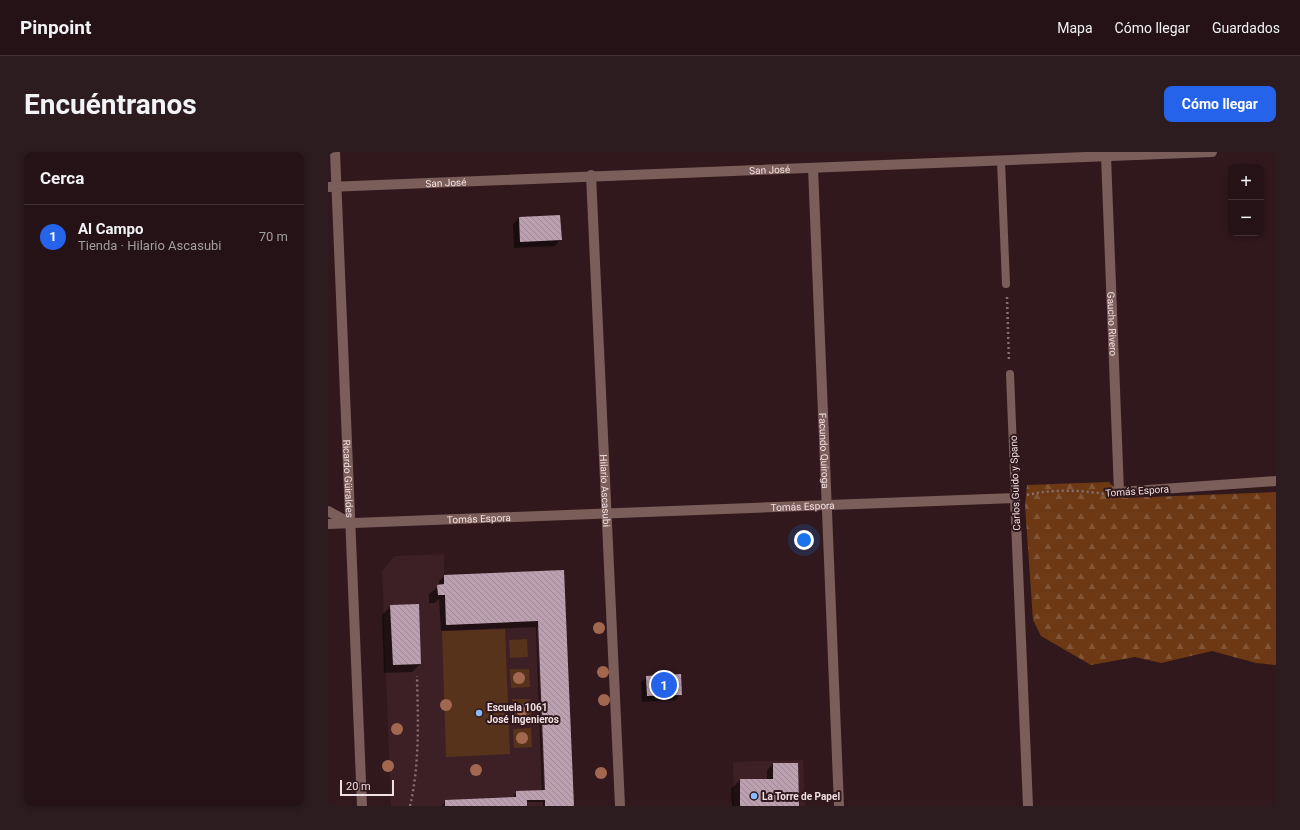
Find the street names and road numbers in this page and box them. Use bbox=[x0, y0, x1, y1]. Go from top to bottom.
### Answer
street label: San José bbox=[749, 163, 790, 176]
street label: San José bbox=[425, 176, 467, 189]
street label: Gaucho Rivero bbox=[1106, 291, 1119, 357]
street label: Facundo Quiroga bbox=[817, 413, 832, 489]
street label: Carlos Guido y Spano bbox=[1008, 435, 1022, 531]
street label: Ricardo Güiraldes bbox=[341, 439, 356, 518]
street label: Hilario Ascasubi bbox=[598, 454, 613, 527]
street label: Tomás Espora bbox=[1105, 483, 1169, 499]
street label: Tomás Espora bbox=[771, 499, 835, 513]
street label: Tomás Espora bbox=[447, 512, 511, 525]

